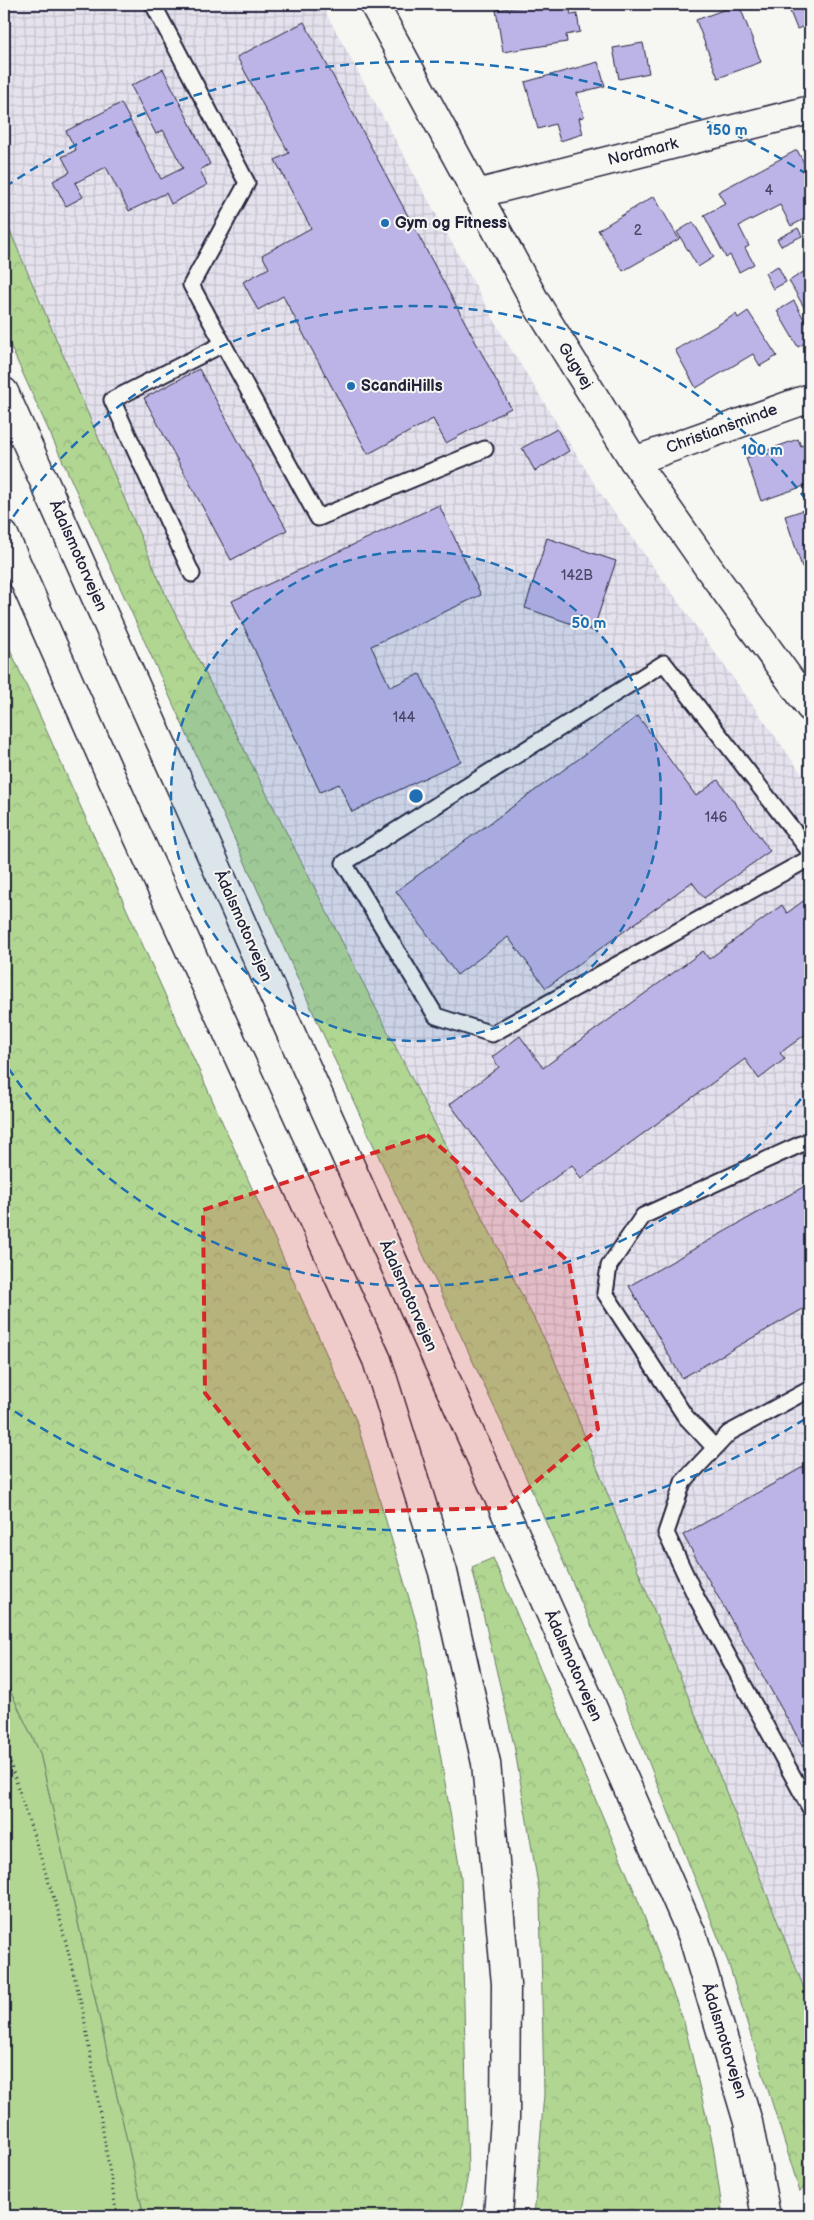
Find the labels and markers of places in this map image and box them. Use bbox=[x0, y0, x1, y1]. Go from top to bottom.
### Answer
place label: Gym og Fitness bbox=[395, 214, 507, 233]
marker: Gym og Fitness bbox=[379, 217, 391, 229]
place label: ScandiHills bbox=[361, 377, 443, 396]
marker: ScandiHills bbox=[345, 380, 357, 392]
centre of rings bbox=[407, 787, 425, 805]

